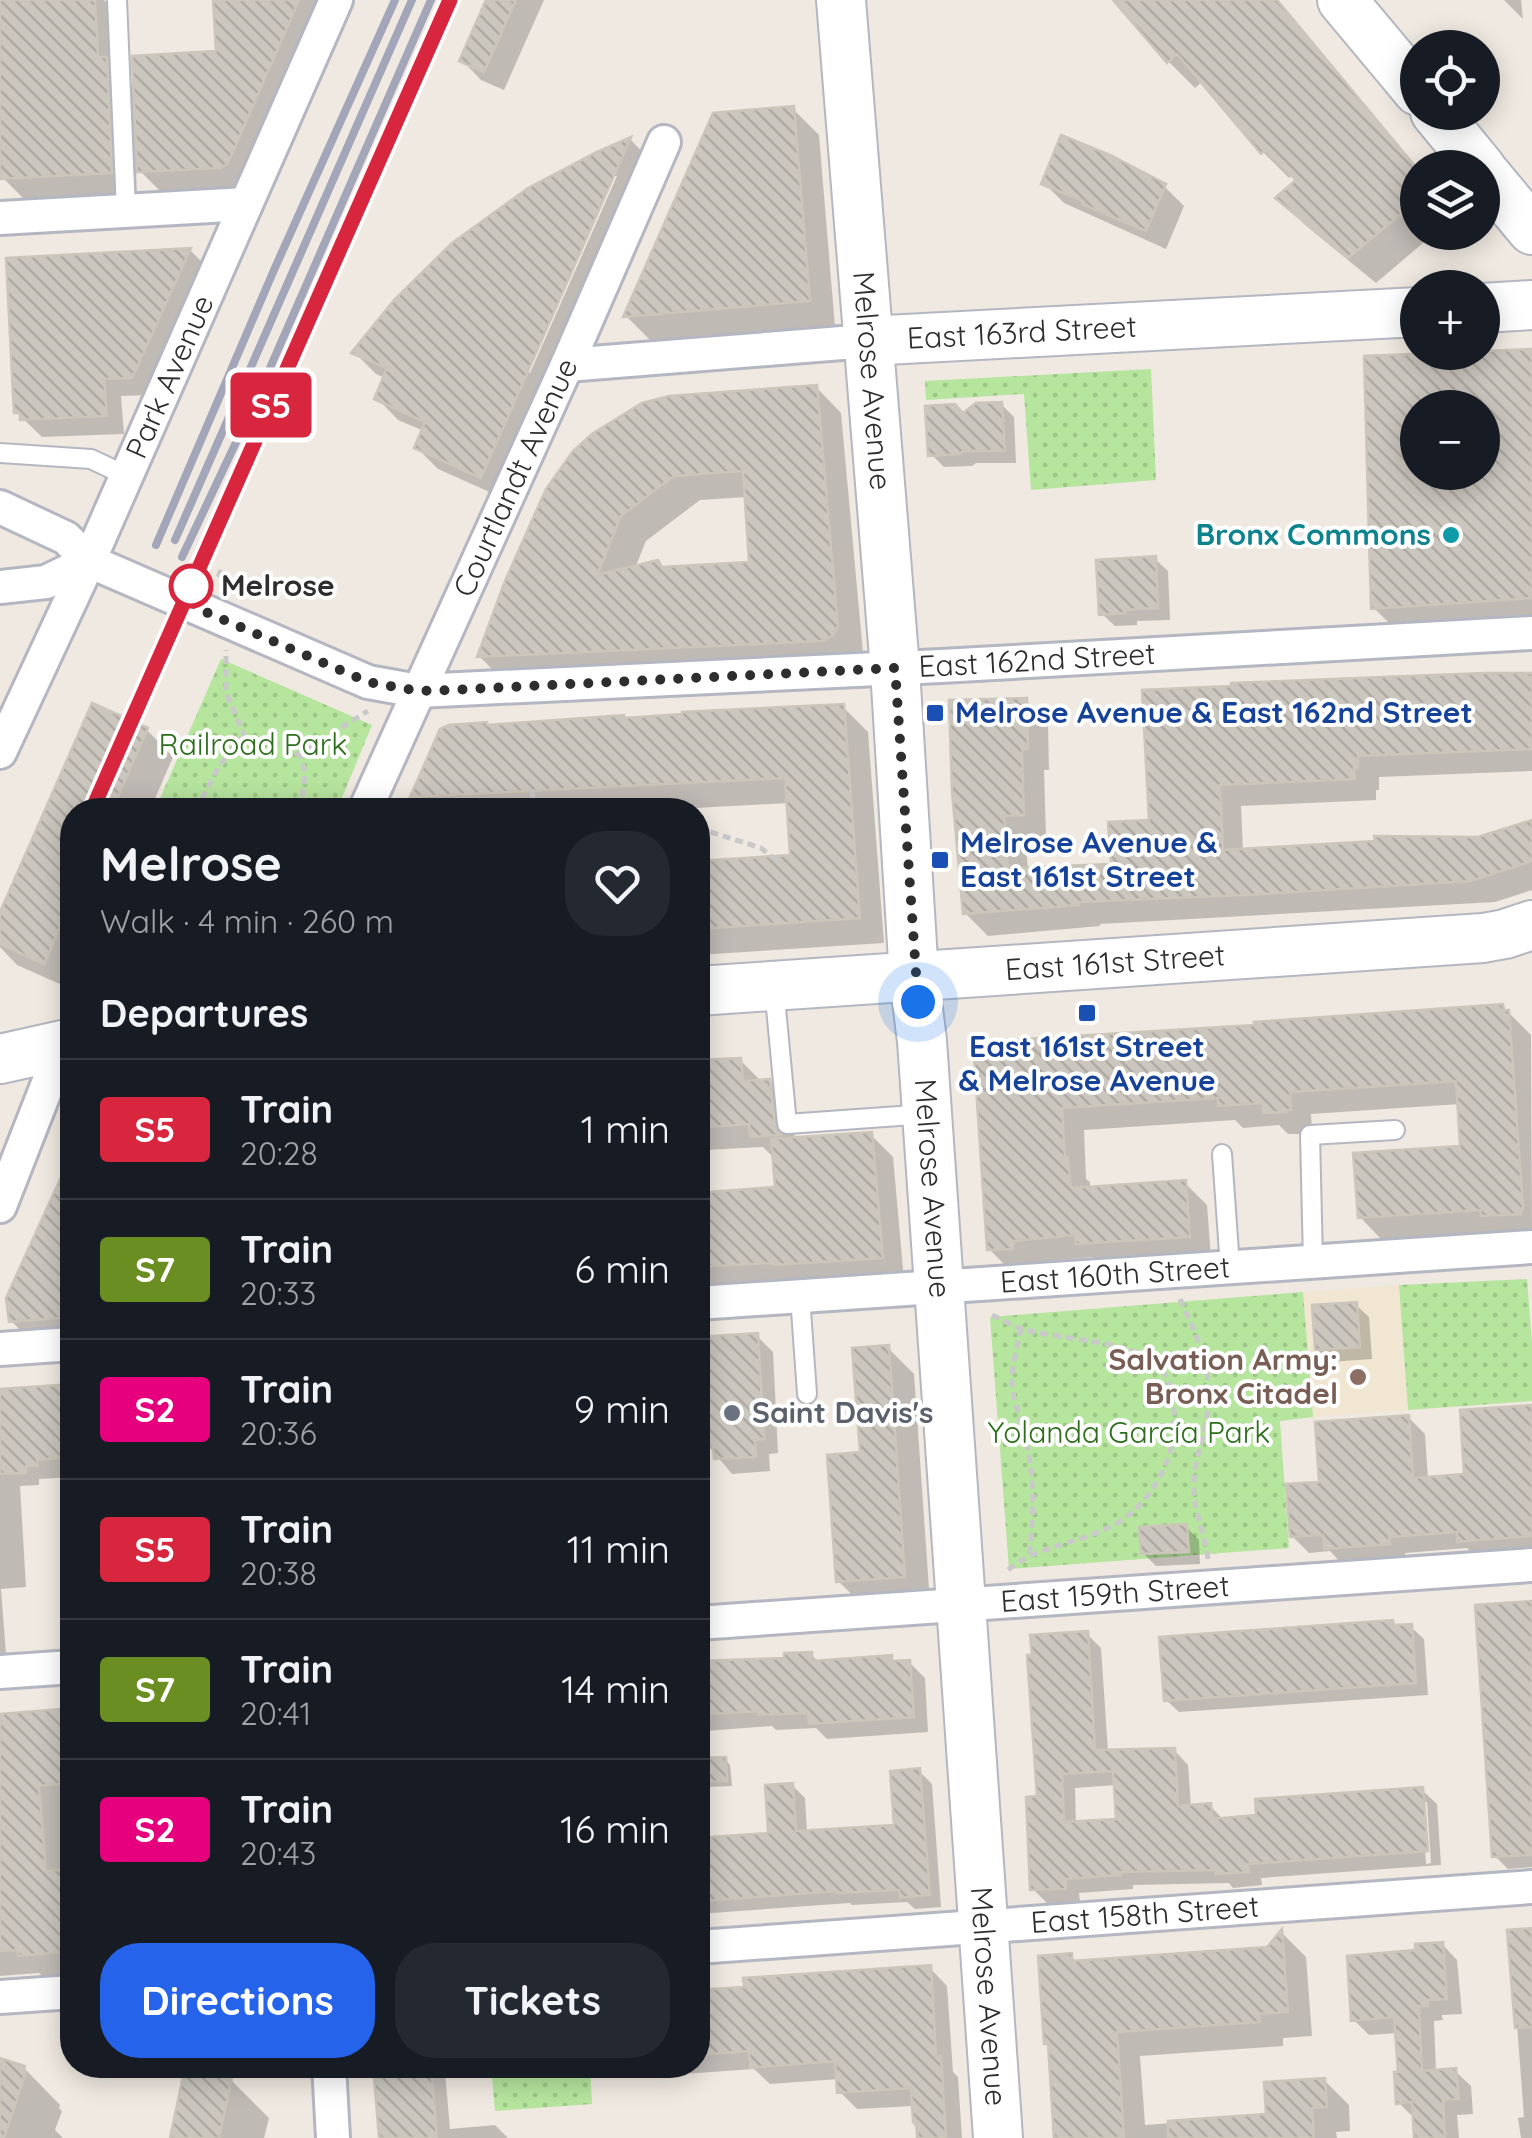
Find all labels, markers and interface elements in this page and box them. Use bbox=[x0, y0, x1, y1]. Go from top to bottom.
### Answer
map controls bbox=[1400, 30, 1500, 490]
button: locate bbox=[1400, 30, 1500, 130]
button: layers bbox=[1400, 150, 1500, 250]
street label: Melrose Avenue bbox=[845, 270, 901, 492]
button: + bbox=[1400, 270, 1500, 370]
street label: Park Avenue bbox=[117, 289, 222, 464]
street label: East 163rd Street bbox=[906, 307, 1138, 357]
street label: Courtlandt Avenue bbox=[444, 352, 586, 603]
line badge: S5 bbox=[226, 372, 316, 438]
text: S5 bbox=[250, 383, 292, 427]
button: − bbox=[1400, 390, 1500, 490]
place label: Bronx Commons bbox=[1195, 515, 1431, 553]
marker: Bronx Commons bbox=[1440, 524, 1462, 546]
marker: Melrose bbox=[170, 565, 212, 607]
place label: Melrose bbox=[221, 566, 335, 604]
street label: East 162nd Street bbox=[917, 634, 1156, 685]
place label: Melrose Avenue & East 162nd Street bbox=[955, 693, 1473, 731]
marker: Melrose Avenue & East 162nd Street bbox=[924, 702, 946, 724]
park label: Railroad Park bbox=[159, 725, 347, 763]
place label: Melrose Avenue & East 161st Street bbox=[960, 823, 1218, 895]
button: heart bbox=[565, 831, 670, 936]
text: Melrose bbox=[100, 833, 282, 893]
marker: Melrose Avenue & East 161st Street bbox=[929, 849, 951, 871]
text: Walk · 4 min · 260 m bbox=[100, 901, 394, 941]
street label: East 161st Street bbox=[1004, 935, 1226, 988]
your location bbox=[893, 977, 943, 1027]
text: Departures bbox=[100, 989, 308, 1037]
marker: East 161st Street & Melrose Avenue bbox=[1076, 1002, 1098, 1024]
place label: East 161st Street & Melrose Avenue bbox=[958, 1027, 1216, 1099]
street label: Melrose Avenue bbox=[907, 1077, 960, 1299]
text: Train bbox=[240, 1085, 333, 1133]
text: 1 min bbox=[581, 1105, 670, 1153]
text: S5 bbox=[134, 1107, 176, 1151]
text: 20:28 bbox=[240, 1133, 318, 1173]
text: Train bbox=[240, 1225, 333, 1273]
text: 6 min bbox=[574, 1245, 670, 1293]
text: S7 bbox=[135, 1247, 175, 1291]
street label: East 160th Street bbox=[999, 1247, 1231, 1301]
text: 20:33 bbox=[240, 1273, 316, 1313]
place label: Salvation Army: Bronx Citadel bbox=[1108, 1340, 1338, 1412]
text: Train bbox=[240, 1365, 333, 1413]
marker: Salvation Army: Bronx Citadel bbox=[1347, 1366, 1369, 1388]
text: 9 min bbox=[574, 1385, 670, 1433]
text: S2 bbox=[135, 1387, 175, 1431]
place label: Saint Davis's bbox=[752, 1393, 934, 1431]
marker: Saint Davis's bbox=[721, 1402, 743, 1424]
text: 20:36 bbox=[240, 1413, 317, 1453]
park label: Yolanda García Park bbox=[988, 1413, 1270, 1451]
text: Train bbox=[240, 1505, 333, 1553]
text: 11 min bbox=[567, 1525, 670, 1573]
text: S5 bbox=[134, 1527, 176, 1571]
text: 20:38 bbox=[240, 1553, 317, 1593]
street label: East 159th Street bbox=[999, 1566, 1231, 1620]
text: Train bbox=[240, 1645, 333, 1693]
text: 14 min bbox=[561, 1665, 670, 1713]
text: S7 bbox=[135, 1667, 175, 1711]
text: 20:41 bbox=[240, 1693, 311, 1733]
text: Train bbox=[240, 1785, 333, 1833]
text: 16 min bbox=[560, 1805, 670, 1853]
text: S2 bbox=[135, 1807, 175, 1851]
text: 20:43 bbox=[240, 1833, 316, 1873]
street label: Melrose Avenue bbox=[963, 1886, 1016, 2107]
street label: East 158th Street bbox=[1029, 1887, 1260, 1941]
button: Directions bbox=[100, 1943, 375, 2058]
button: Tickets bbox=[395, 1943, 670, 2058]

